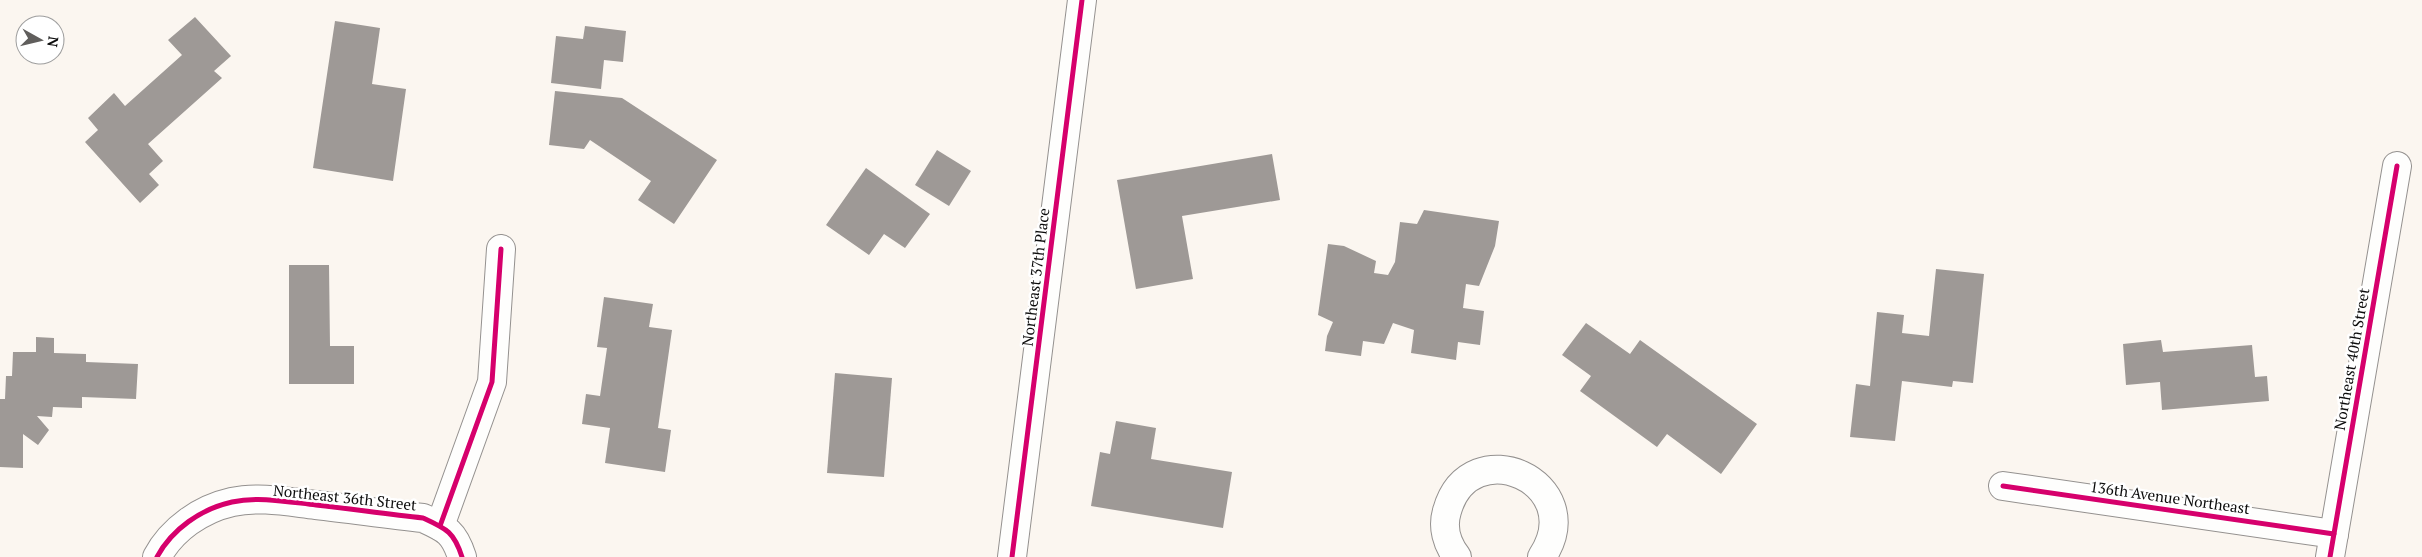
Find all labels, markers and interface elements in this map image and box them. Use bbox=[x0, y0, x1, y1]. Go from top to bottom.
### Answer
north arrow bbox=[15, 15, 65, 65]
text: N bbox=[43, 35, 64, 49]
street label: Northeast 37th Place bbox=[1017, 207, 1053, 347]
street label: Northeast 40th Street bbox=[2329, 286, 2373, 432]
street label: 136th Avenue Northeast bbox=[2089, 476, 2252, 518]
street label: Northeast 36th Street bbox=[272, 480, 418, 515]

